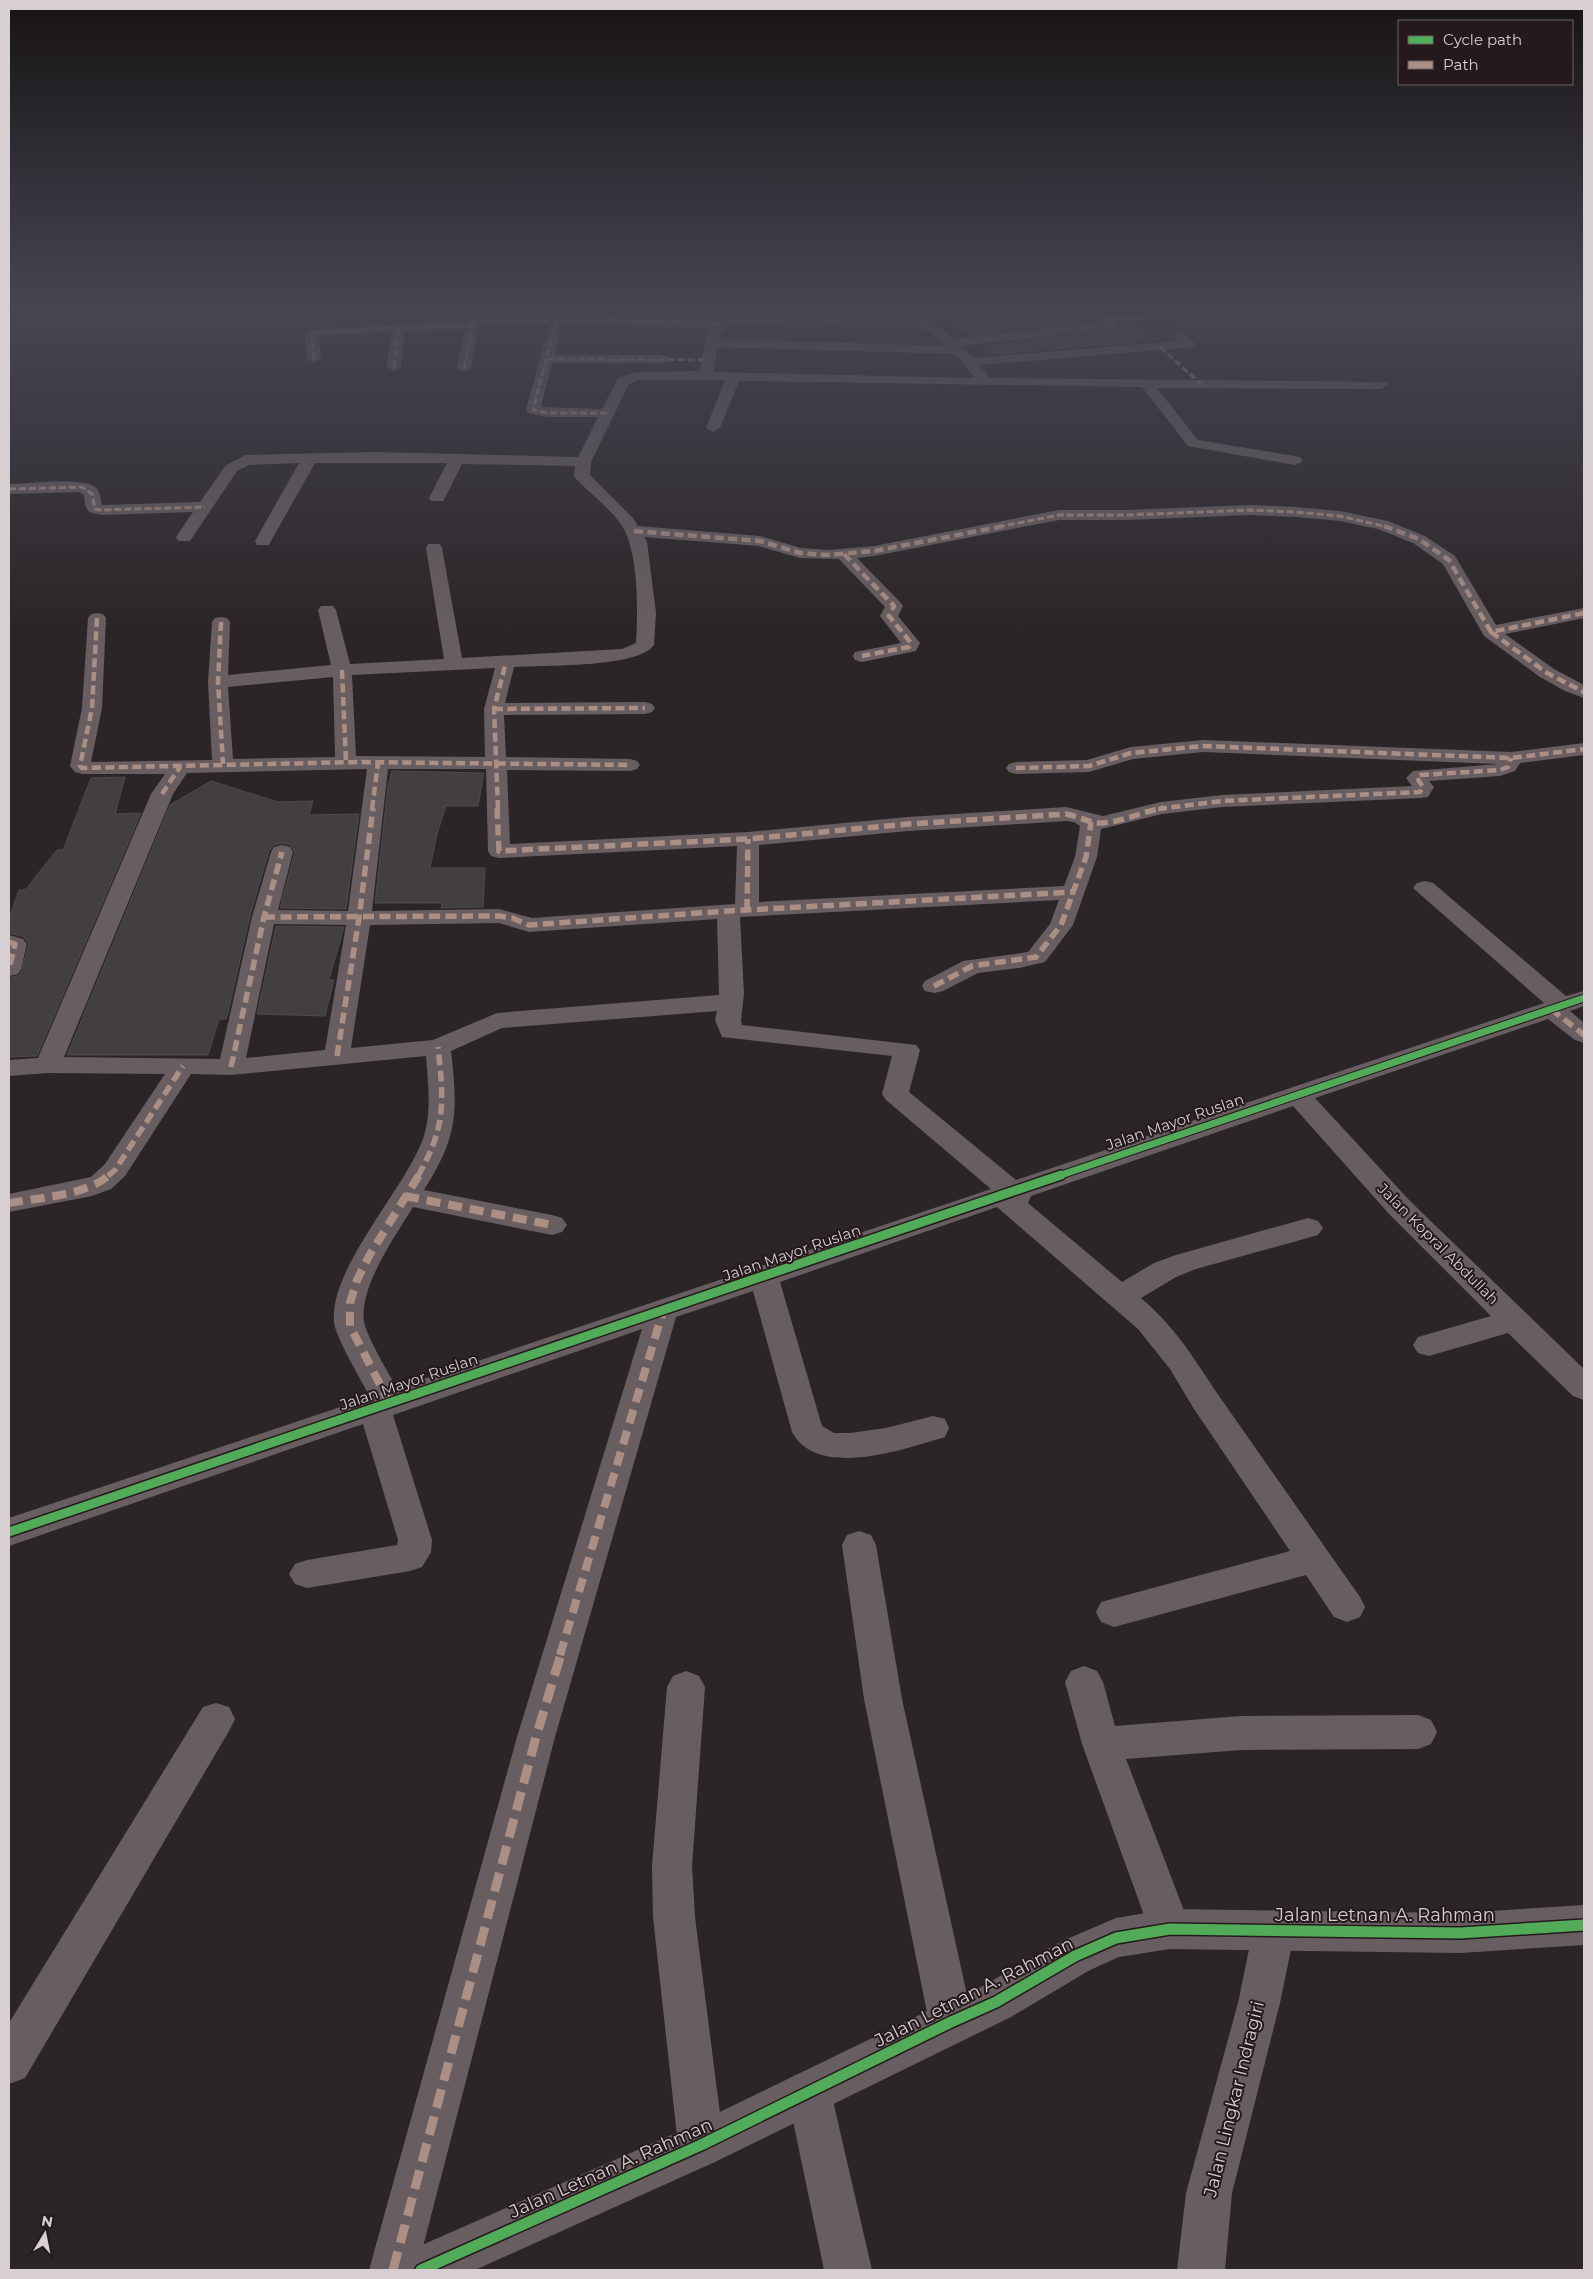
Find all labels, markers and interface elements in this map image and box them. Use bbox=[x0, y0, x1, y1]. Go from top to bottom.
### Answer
legend bbox=[1398, 20, 1573, 85]
text: Cycle path bbox=[1443, 30, 1522, 49]
text: Path bbox=[1443, 55, 1479, 74]
street label: Jalan Mayor Ruslan bbox=[1102, 1089, 1246, 1154]
street label: Jalan Kopral Abdullah bbox=[1373, 1178, 1503, 1308]
street label: Jalan Mayor Ruslan bbox=[719, 1220, 863, 1285]
street label: Jalan Mayor Ruslan bbox=[336, 1349, 480, 1414]
street label: Jalan Letnan A. Rahman bbox=[1274, 1904, 1495, 1926]
street label: Jalan Letnan A. Rahman bbox=[870, 1932, 1077, 2052]
street label: Jalan Lingkar Indragiri bbox=[1199, 1999, 1269, 2200]
street label: Jalan Letnan A. Rahman bbox=[505, 2113, 716, 2223]
north arrow bbox=[20, 2209, 70, 2259]
text: N bbox=[40, 2211, 54, 2231]

